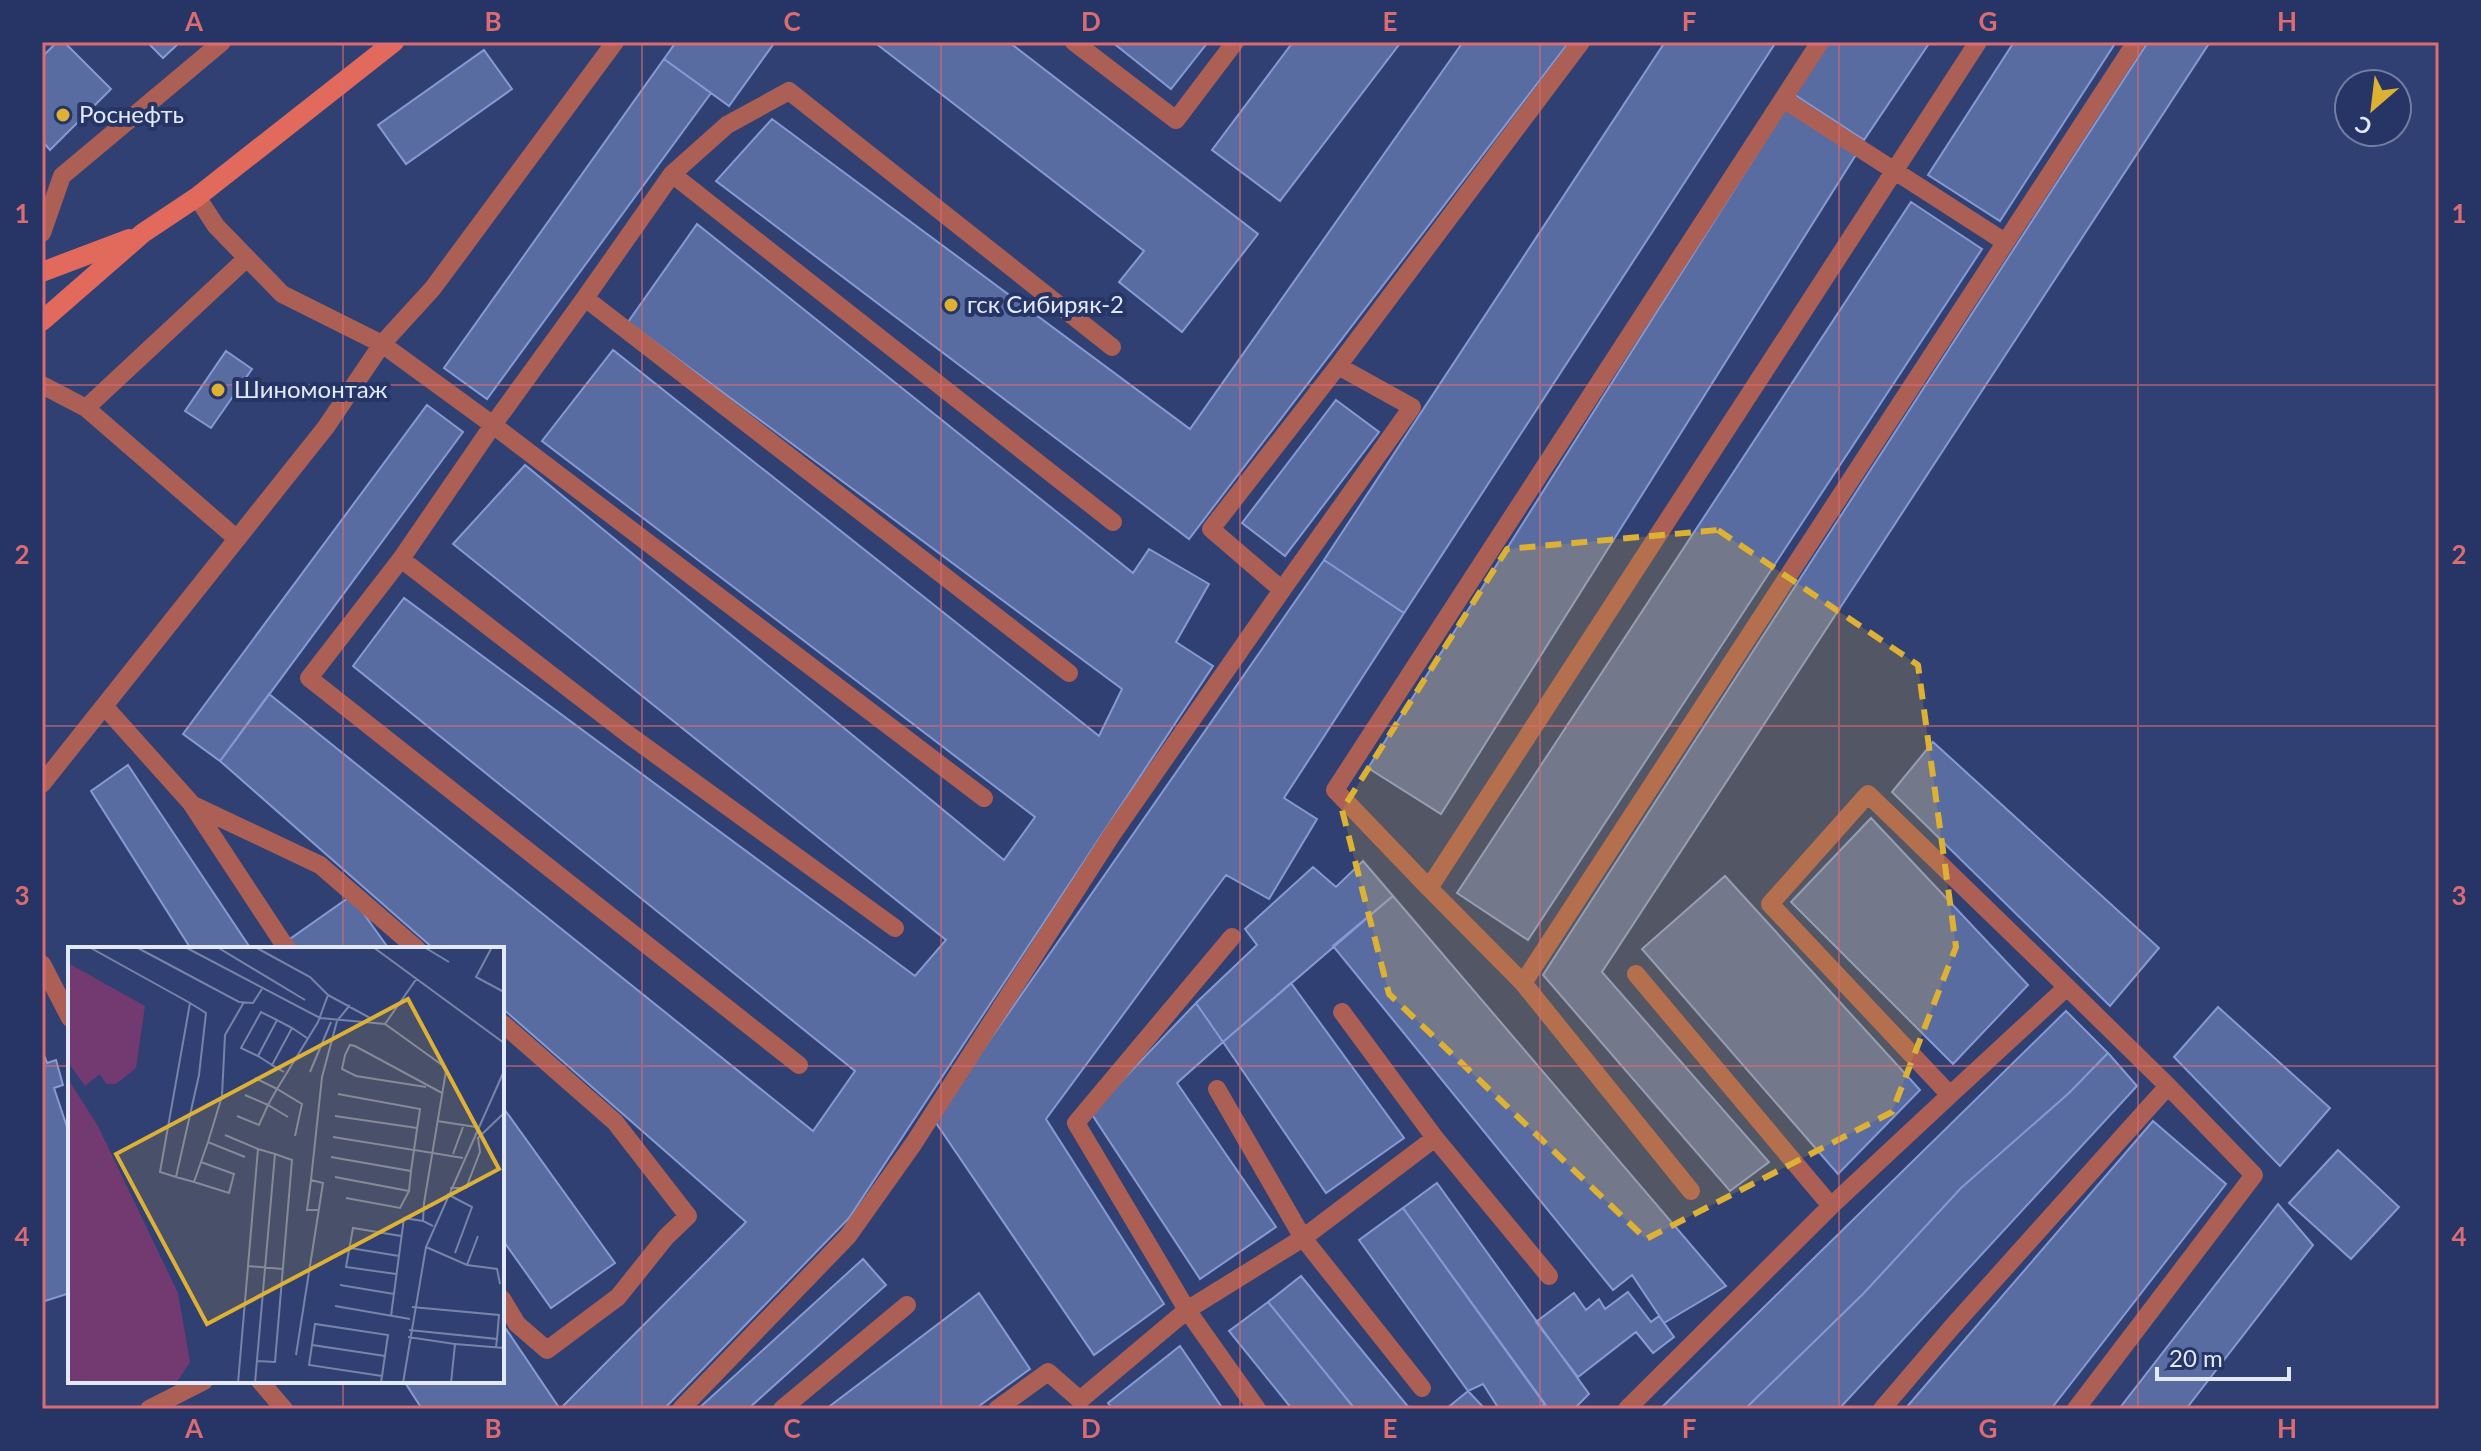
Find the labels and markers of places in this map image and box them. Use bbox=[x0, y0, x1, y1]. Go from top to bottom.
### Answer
place label: Роснефть bbox=[79, 99, 184, 128]
marker: Роснефть bbox=[54, 106, 72, 124]
place label: гск Сибиряк-2 bbox=[967, 289, 1124, 318]
marker: гск Сибиряк-2 bbox=[942, 296, 960, 314]
place label: Шиномонтаж bbox=[234, 374, 388, 403]
marker: Шиномонтаж bbox=[209, 381, 227, 399]

